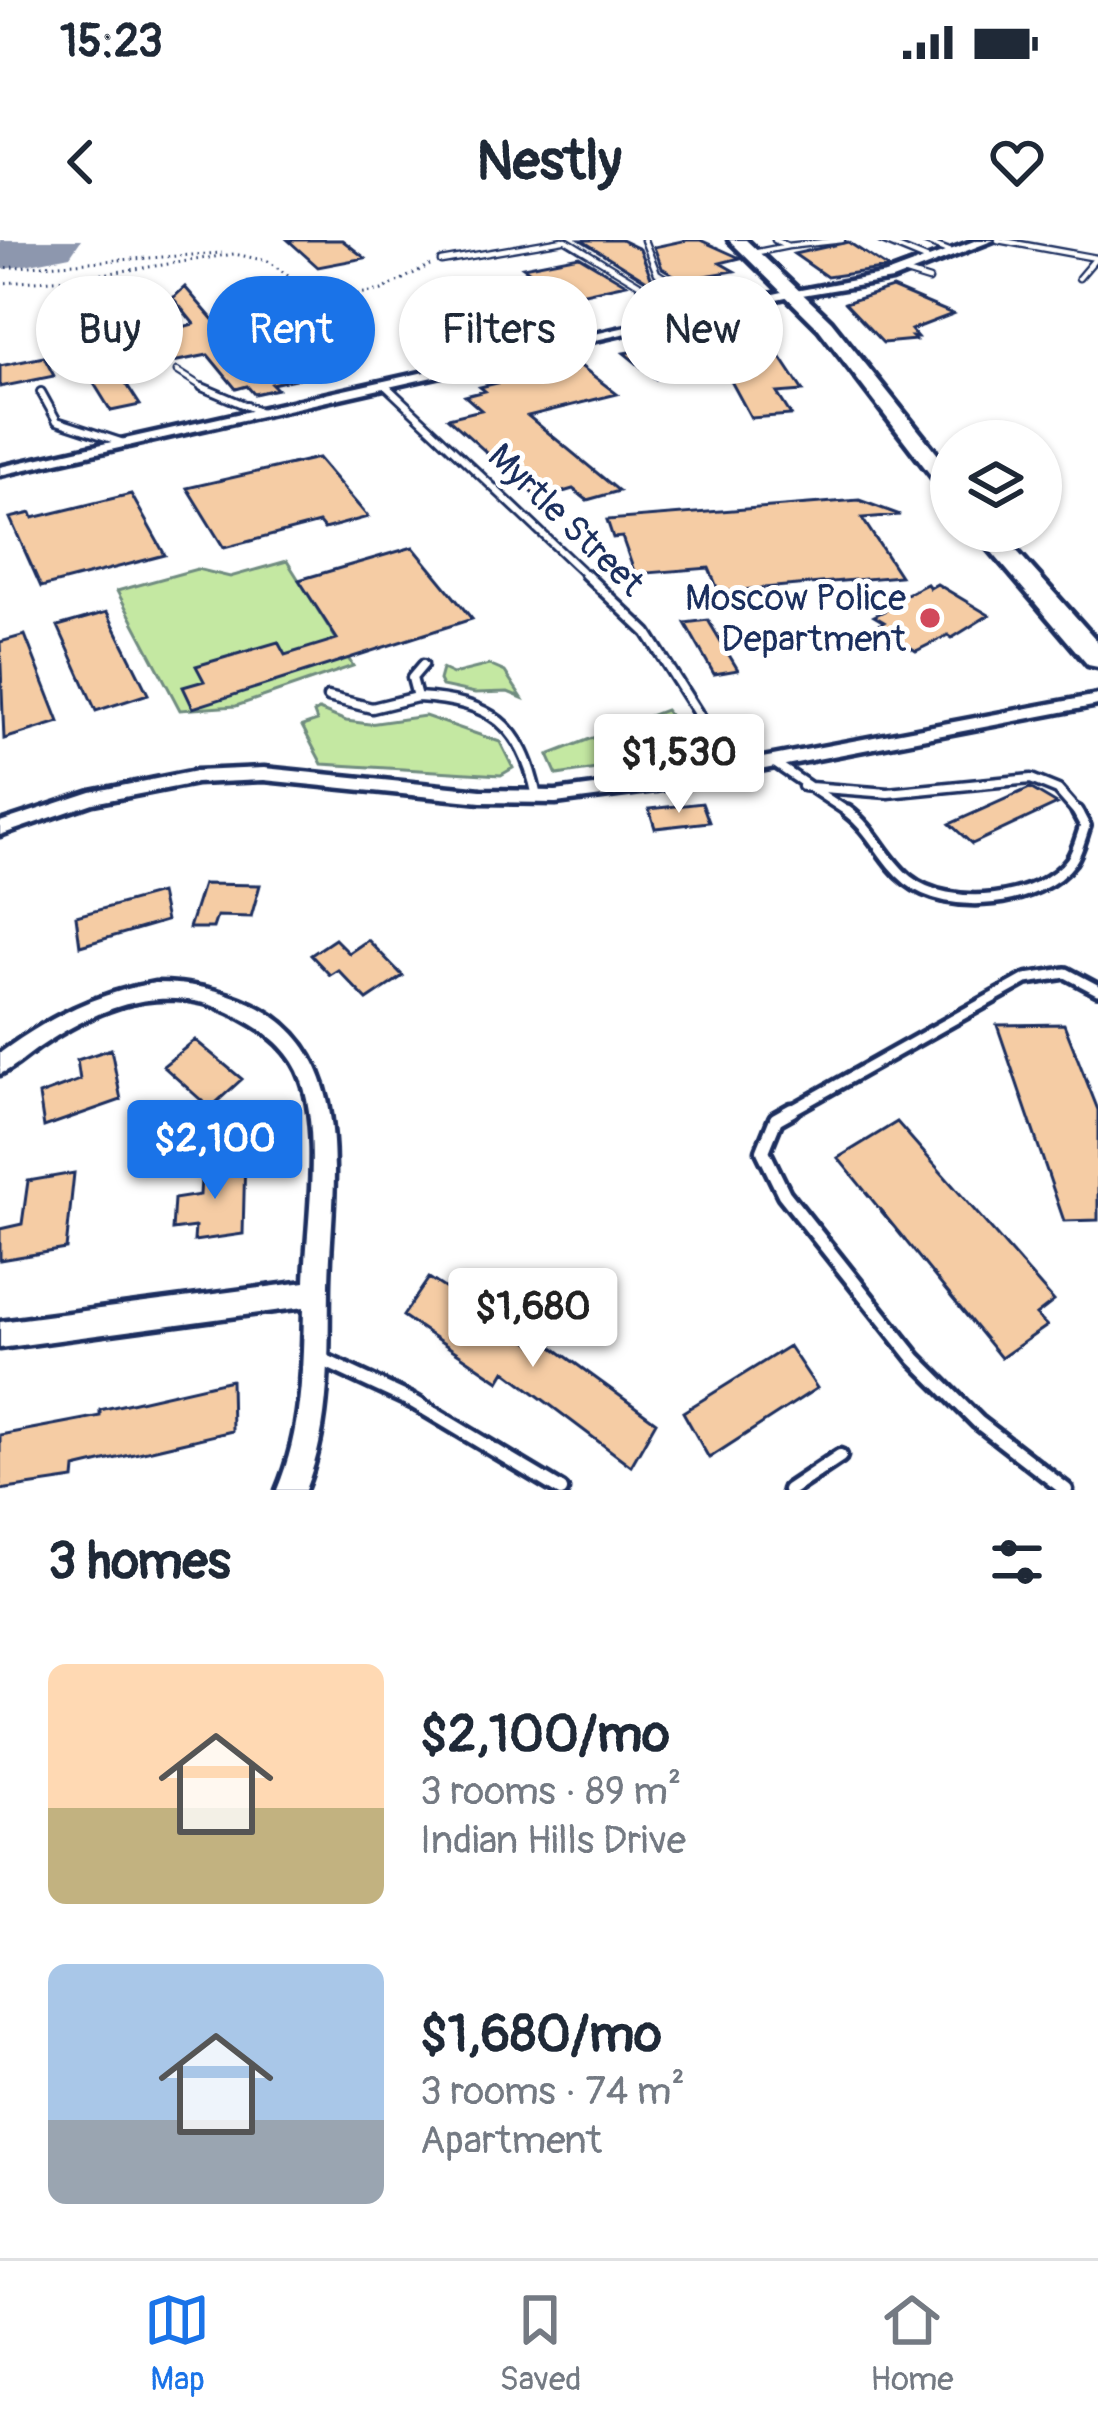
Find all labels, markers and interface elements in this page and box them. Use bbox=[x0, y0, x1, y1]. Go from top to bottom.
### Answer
text: 15:23 bbox=[60, 14, 163, 70]
text: Nestly bbox=[477, 128, 621, 196]
icon: back bbox=[48, 129, 114, 195]
icon: heart bbox=[984, 129, 1050, 195]
chip: Buy bbox=[36, 276, 183, 384]
chip: Rent bbox=[207, 276, 375, 384]
chip: Filters bbox=[399, 276, 597, 384]
chip: New bbox=[621, 276, 783, 384]
map controls bbox=[930, 420, 1062, 552]
button: layers bbox=[930, 420, 1062, 552]
street label: Myrtle Street bbox=[478, 434, 654, 606]
place label: Moscow Police Department bbox=[685, 576, 906, 662]
marker: Moscow Police Department bbox=[917, 605, 943, 631]
pin: $1,530 bbox=[581, 714, 777, 816]
text: $1,530 bbox=[621, 728, 737, 777]
pin: $2,100 bbox=[117, 1100, 313, 1202]
text: $2,100 bbox=[154, 1114, 276, 1163]
pin: $1,680 bbox=[435, 1268, 631, 1370]
text: $1,680 bbox=[475, 1282, 591, 1331]
icon: filters bbox=[984, 1529, 1050, 1595]
text: 3 homes bbox=[48, 1530, 231, 1594]
text: $2,100/mo bbox=[420, 1703, 670, 1767]
icon: home bbox=[144, 1712, 288, 1856]
text: 3 rooms · 89 m² bbox=[420, 1767, 681, 1816]
text: Indian Hills Drive bbox=[420, 1816, 686, 1865]
text: $1,680/mo bbox=[420, 2003, 662, 2067]
icon: home bbox=[144, 2012, 288, 2156]
text: 3 rooms · 74 m² bbox=[420, 2067, 685, 2116]
text: Apartment bbox=[420, 2116, 602, 2165]
tab: Map bbox=[144, 2287, 210, 2400]
tab: Saved bbox=[499, 2287, 581, 2400]
tab: Home bbox=[870, 2287, 954, 2400]

